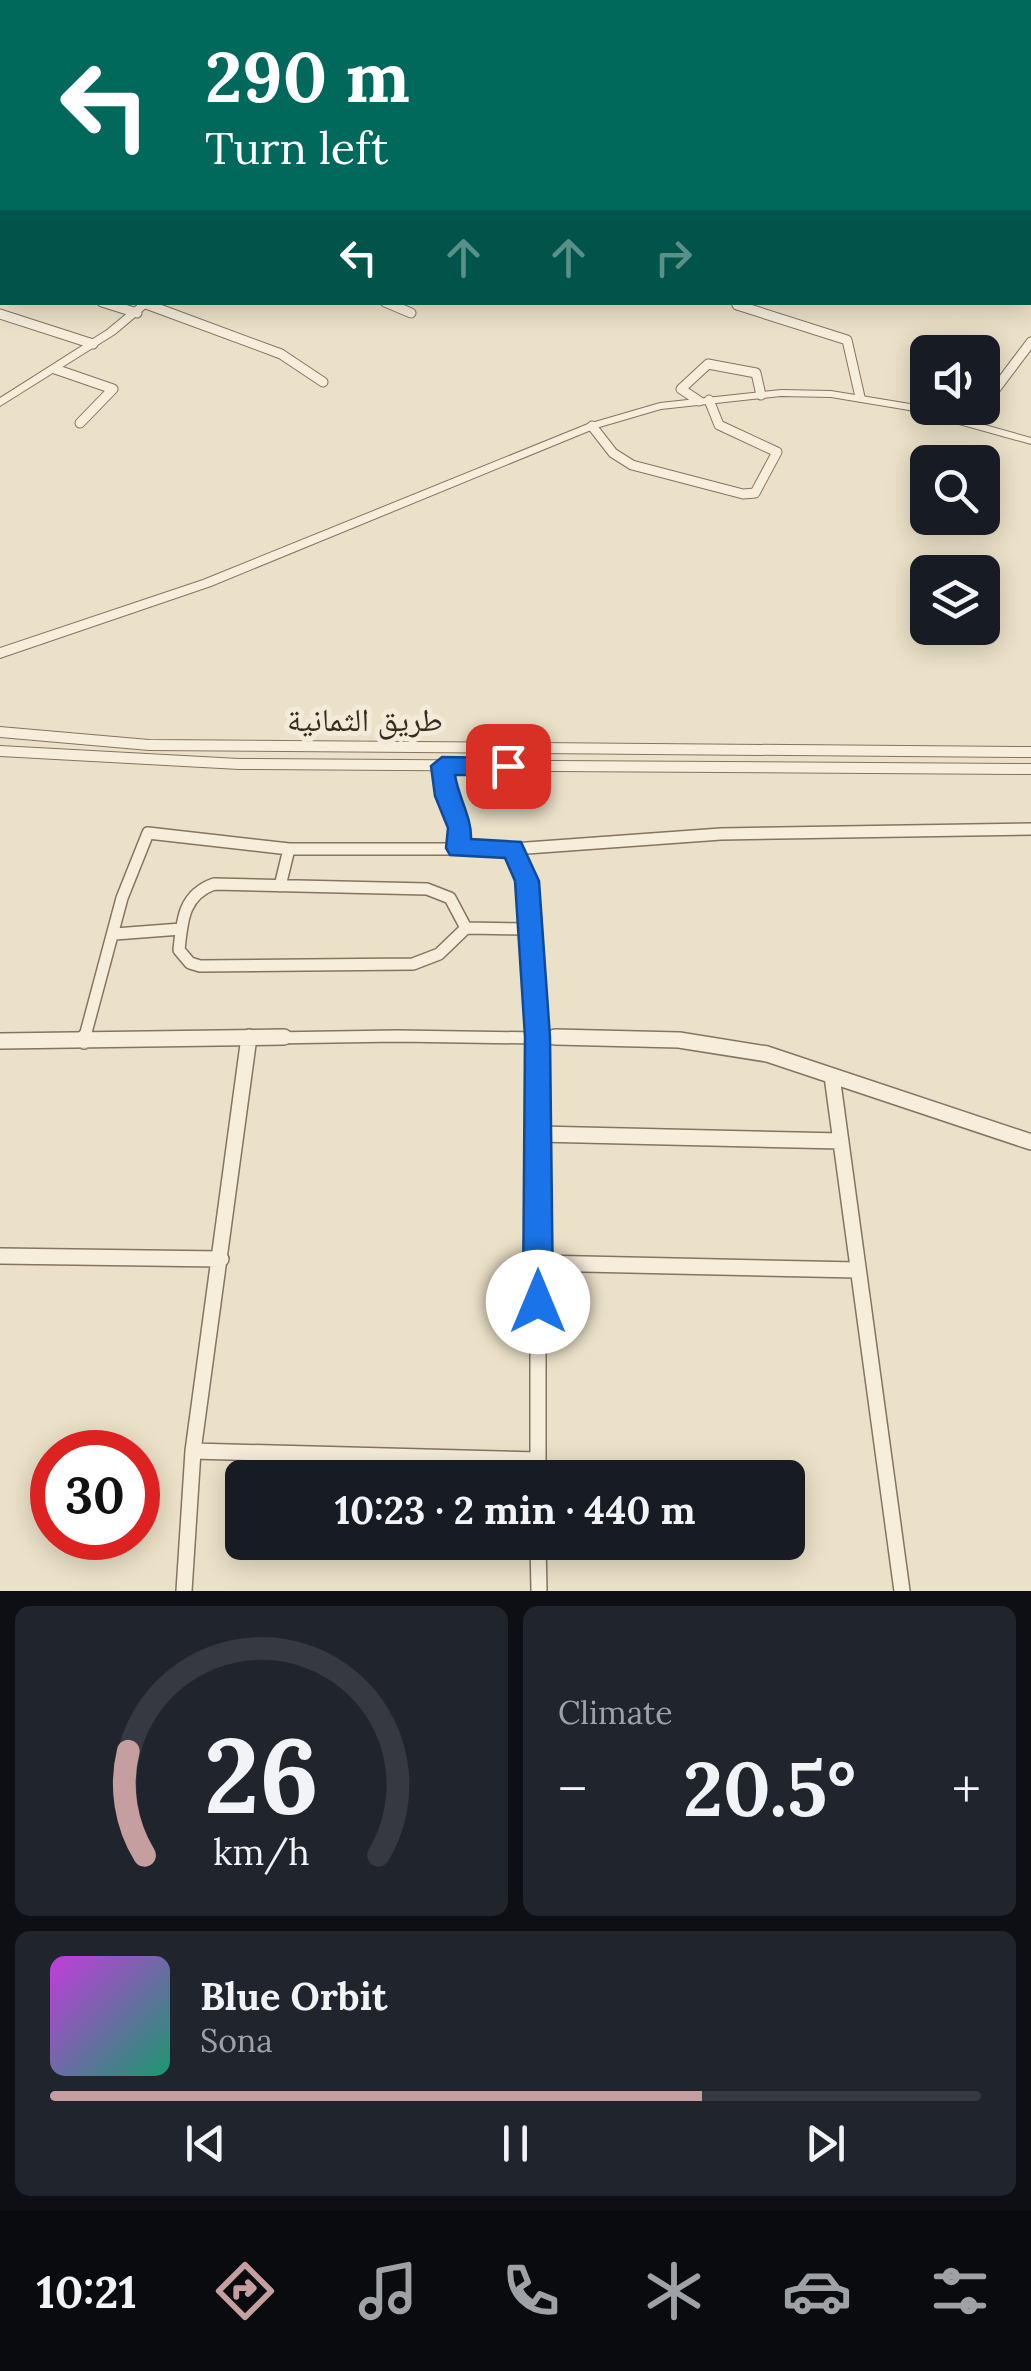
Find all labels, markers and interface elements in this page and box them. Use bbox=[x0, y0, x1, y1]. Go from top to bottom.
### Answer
text: 290 m bbox=[205, 32, 410, 121]
icon: left bbox=[40, 40, 170, 170]
text: Turn left bbox=[205, 119, 388, 176]
icon: left bbox=[331, 230, 386, 285]
icon: ahead bbox=[436, 230, 491, 285]
icon: ahead bbox=[541, 230, 596, 285]
icon: right bbox=[646, 230, 701, 285]
map controls bbox=[910, 335, 1000, 645]
button: sound bbox=[910, 335, 1000, 425]
button: search bbox=[910, 445, 1000, 535]
button: layers bbox=[910, 555, 1000, 645]
street label: طريق الثمانية bbox=[287, 699, 443, 740]
pin bbox=[466, 724, 551, 809]
icon: arrive bbox=[481, 739, 536, 794]
position arrow bbox=[486, 1250, 590, 1354]
speed limit sign: 30 bbox=[30, 1430, 160, 1560]
text: 10:23 · 2 min · 440 m bbox=[335, 1486, 695, 1534]
text: Climate bbox=[558, 1692, 673, 1733]
text: 26 bbox=[204, 1708, 319, 1841]
text: 20.5° bbox=[683, 1741, 856, 1837]
text: − bbox=[558, 1754, 587, 1824]
text: + bbox=[952, 1754, 981, 1824]
text: km/h bbox=[213, 1829, 310, 1875]
text: Blue Orbit bbox=[200, 1972, 387, 2020]
text: Sona bbox=[200, 2020, 273, 2061]
icon: previous bbox=[178, 2116, 233, 2171]
icon: pause bbox=[488, 2116, 543, 2171]
icon: next bbox=[798, 2116, 853, 2171]
icon: directions bbox=[210, 2256, 280, 2326]
icon: music bbox=[353, 2256, 423, 2326]
icon: phone bbox=[496, 2256, 566, 2326]
icon: climate bbox=[639, 2256, 709, 2326]
icon: car bbox=[782, 2256, 852, 2326]
icon: filters bbox=[925, 2256, 995, 2326]
text: 10:21 bbox=[36, 2263, 137, 2320]

